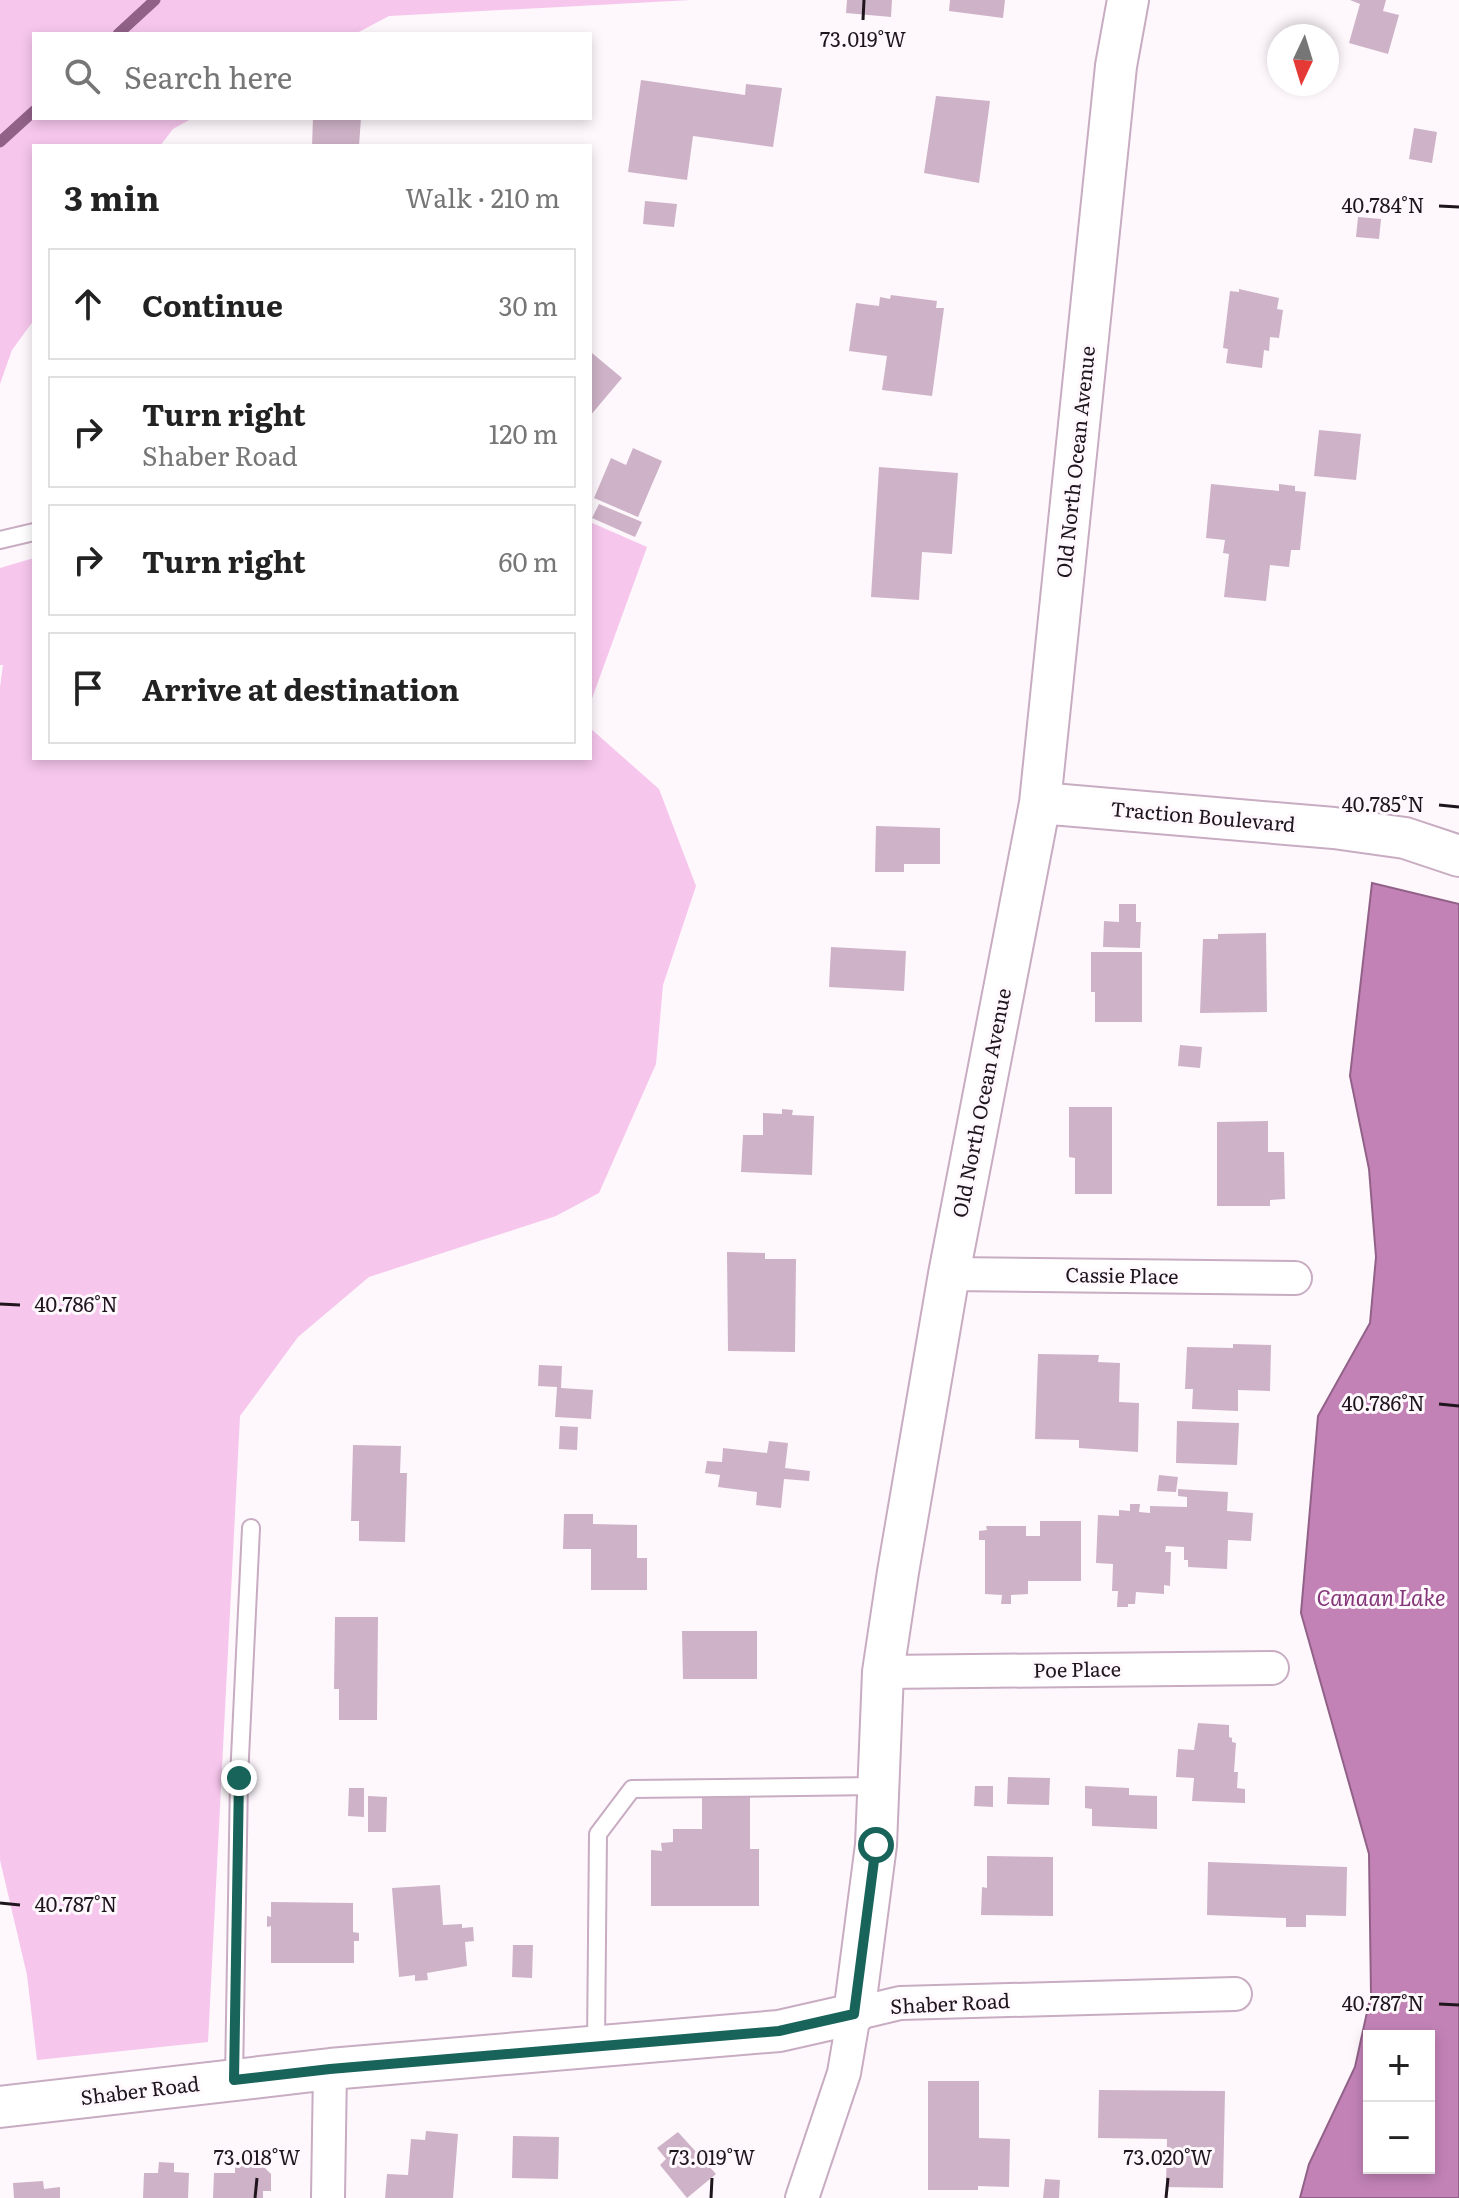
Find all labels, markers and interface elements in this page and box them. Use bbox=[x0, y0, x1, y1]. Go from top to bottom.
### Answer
text: 73.019°W bbox=[820, 23, 906, 53]
north arrow bbox=[1267, 24, 1339, 96]
search box bbox=[32, 32, 592, 120]
icon: search bbox=[60, 54, 104, 98]
text: Search here bbox=[124, 54, 292, 98]
text: 3 min bbox=[64, 171, 160, 221]
text: Walk · 210 m bbox=[405, 177, 560, 216]
text: 40.784°N bbox=[1341, 189, 1425, 219]
icon: ahead bbox=[66, 282, 110, 326]
text: Continue bbox=[142, 282, 283, 326]
text: 30 m bbox=[498, 285, 558, 324]
street label: Old North Ocean Avenue bbox=[1047, 344, 1101, 579]
text: Turn right bbox=[142, 391, 306, 435]
icon: right bbox=[66, 410, 110, 454]
text: 120 m bbox=[489, 413, 558, 452]
text: Shaber Road bbox=[142, 435, 298, 474]
icon: right bbox=[66, 538, 110, 582]
text: Turn right bbox=[142, 538, 306, 582]
text: 60 m bbox=[499, 541, 558, 580]
icon: arrive bbox=[66, 666, 110, 710]
text: Arrive at destination bbox=[142, 666, 459, 710]
text: 40.785°N bbox=[1342, 788, 1424, 818]
street label: Traction Boulevard bbox=[1109, 792, 1297, 838]
street label: Old North Ocean Avenue bbox=[943, 985, 1017, 1220]
street label: Cassie Place bbox=[1065, 1258, 1179, 1290]
text: 40.786°N bbox=[34, 1288, 118, 1318]
text: 40.786°N bbox=[1341, 1387, 1425, 1417]
water label: Canaan Lake bbox=[1317, 1580, 1445, 1613]
street label: Poe Place bbox=[1033, 1652, 1121, 1684]
route end bbox=[221, 1760, 257, 1796]
route start bbox=[858, 1827, 894, 1863]
text: 40.787°N bbox=[35, 1888, 117, 1918]
street label: Shaber Road bbox=[889, 1984, 1010, 2020]
text: 40.787°N bbox=[1342, 1987, 1424, 2017]
map controls bbox=[1363, 2030, 1435, 2174]
button: + bbox=[1363, 2030, 1435, 2102]
street label: Shaber Road bbox=[79, 2067, 201, 2111]
button: − bbox=[1363, 2102, 1435, 2174]
text: 73.018°W bbox=[214, 2141, 300, 2171]
text: 73.019°W bbox=[669, 2141, 755, 2171]
text: 73.020°W bbox=[1124, 2141, 1213, 2171]

